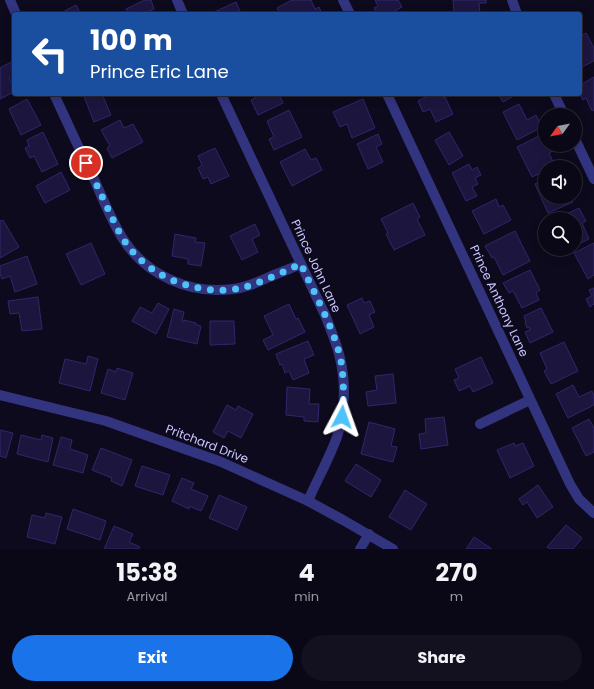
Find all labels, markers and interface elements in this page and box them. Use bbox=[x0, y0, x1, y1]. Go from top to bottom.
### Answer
text: 100 m bbox=[90, 21, 173, 60]
icon: left bbox=[24, 28, 76, 80]
text: Prince Eric Lane bbox=[90, 59, 229, 84]
north arrow bbox=[538, 108, 582, 152]
map controls bbox=[538, 108, 582, 256]
pin bbox=[69, 146, 103, 180]
icon: arrive bbox=[75, 152, 97, 174]
button: sound bbox=[538, 160, 582, 204]
button: search bbox=[538, 212, 582, 256]
street label: Prince John Lane bbox=[287, 216, 346, 315]
street label: Prince Anthony Lane bbox=[466, 242, 533, 359]
position arrow bbox=[321, 396, 363, 438]
street label: Pritchard Drive bbox=[163, 420, 251, 467]
text: 15:38 bbox=[116, 556, 178, 589]
text: 4 bbox=[299, 556, 315, 589]
text: 270 bbox=[435, 556, 478, 589]
text: Arrival bbox=[127, 587, 168, 606]
text: min bbox=[294, 587, 319, 606]
text: m bbox=[450, 587, 463, 606]
button: Exit bbox=[12, 635, 293, 681]
button: Share bbox=[301, 635, 582, 681]

